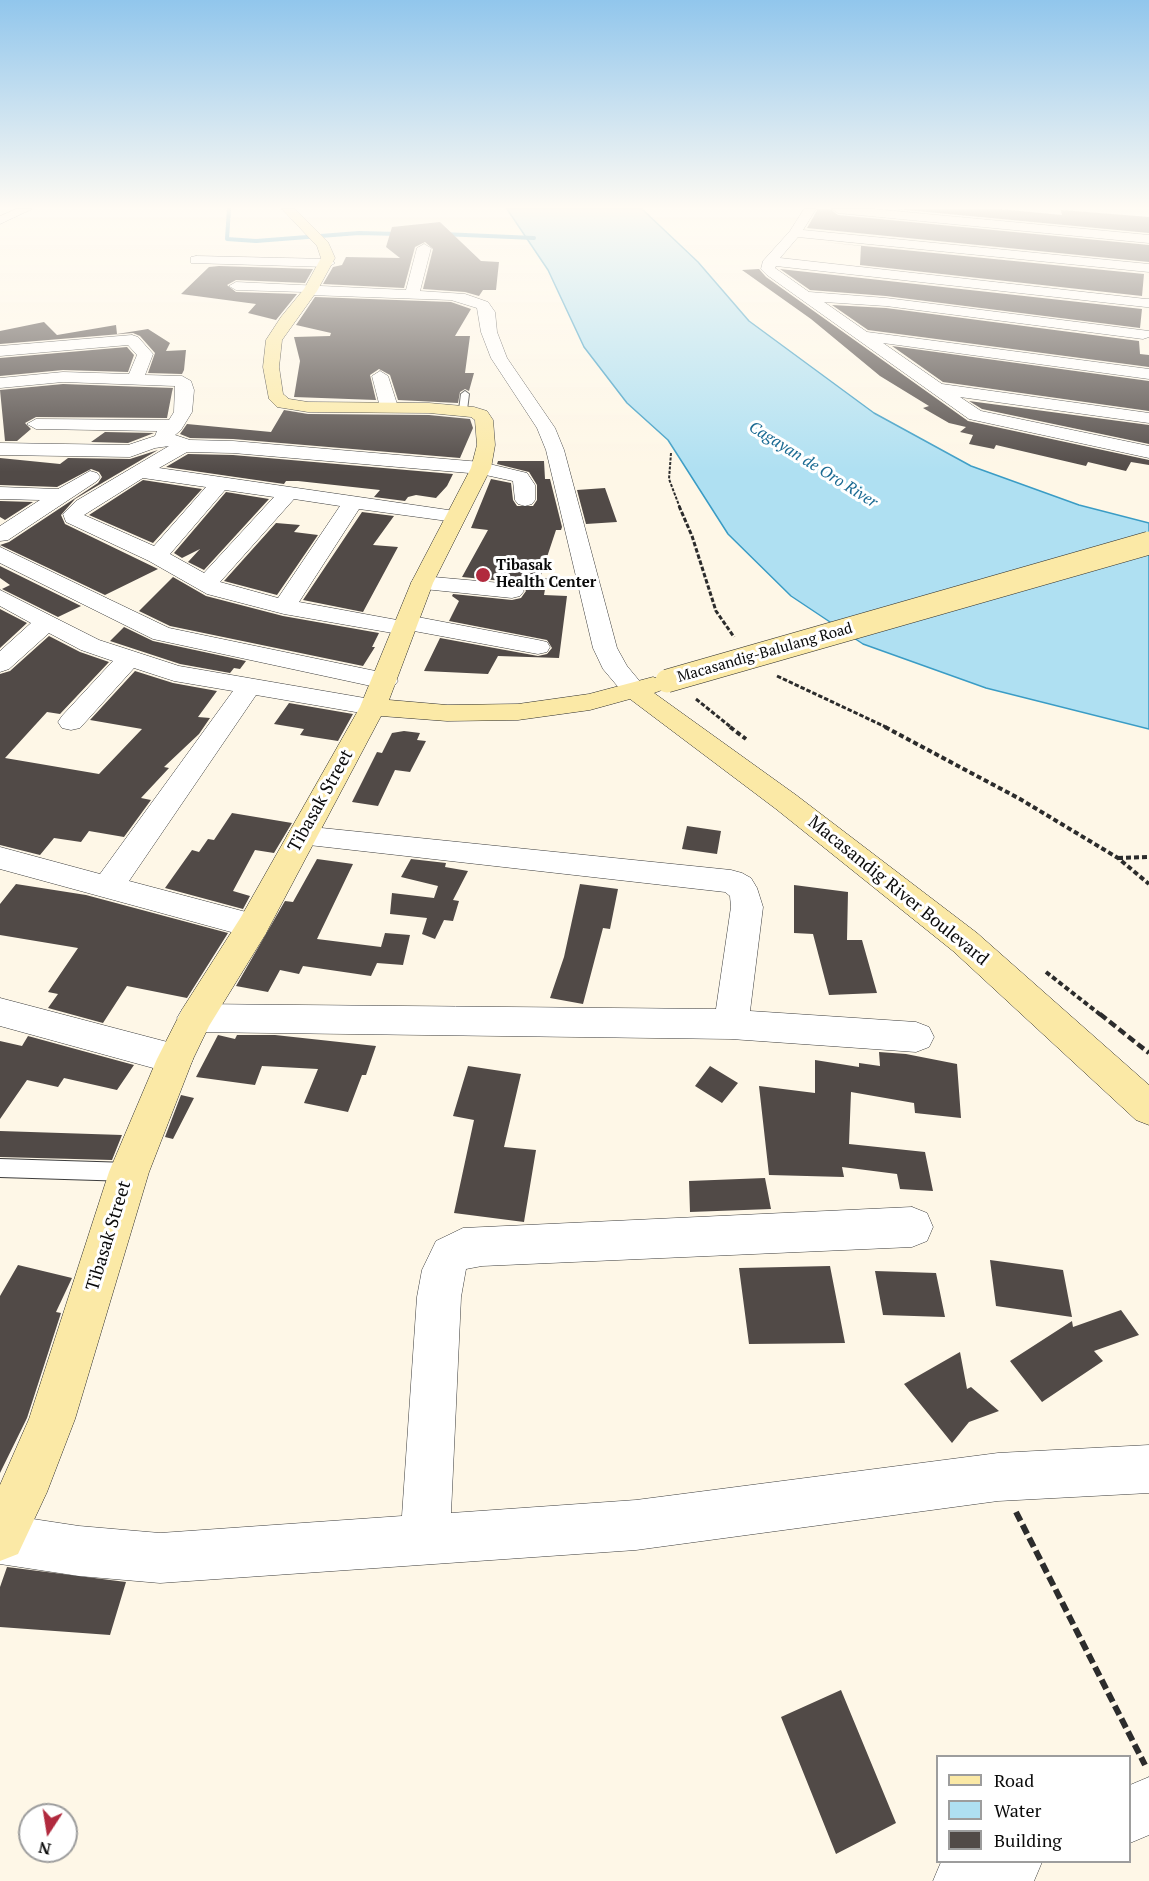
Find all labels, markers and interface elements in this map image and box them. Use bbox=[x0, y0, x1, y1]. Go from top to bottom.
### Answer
water label: Cagayan de Oro River bbox=[745, 418, 881, 512]
place label: Tibasak Health Center bbox=[496, 557, 596, 592]
marker: Tibasak Health Center bbox=[474, 566, 492, 584]
street label: Macasandig-Balulang Road bbox=[675, 619, 855, 687]
street label: Tibasak Street bbox=[284, 746, 358, 856]
street label: Macasandig River Boulevard bbox=[804, 812, 992, 970]
street label: Tibasak Street bbox=[82, 1178, 136, 1294]
legend bbox=[936, 1755, 1131, 1863]
text: Road bbox=[994, 1768, 1034, 1792]
text: Water bbox=[994, 1798, 1041, 1822]
north arrow bbox=[18, 1803, 78, 1863]
text: Building bbox=[994, 1828, 1062, 1852]
text: N bbox=[36, 1837, 53, 1861]

